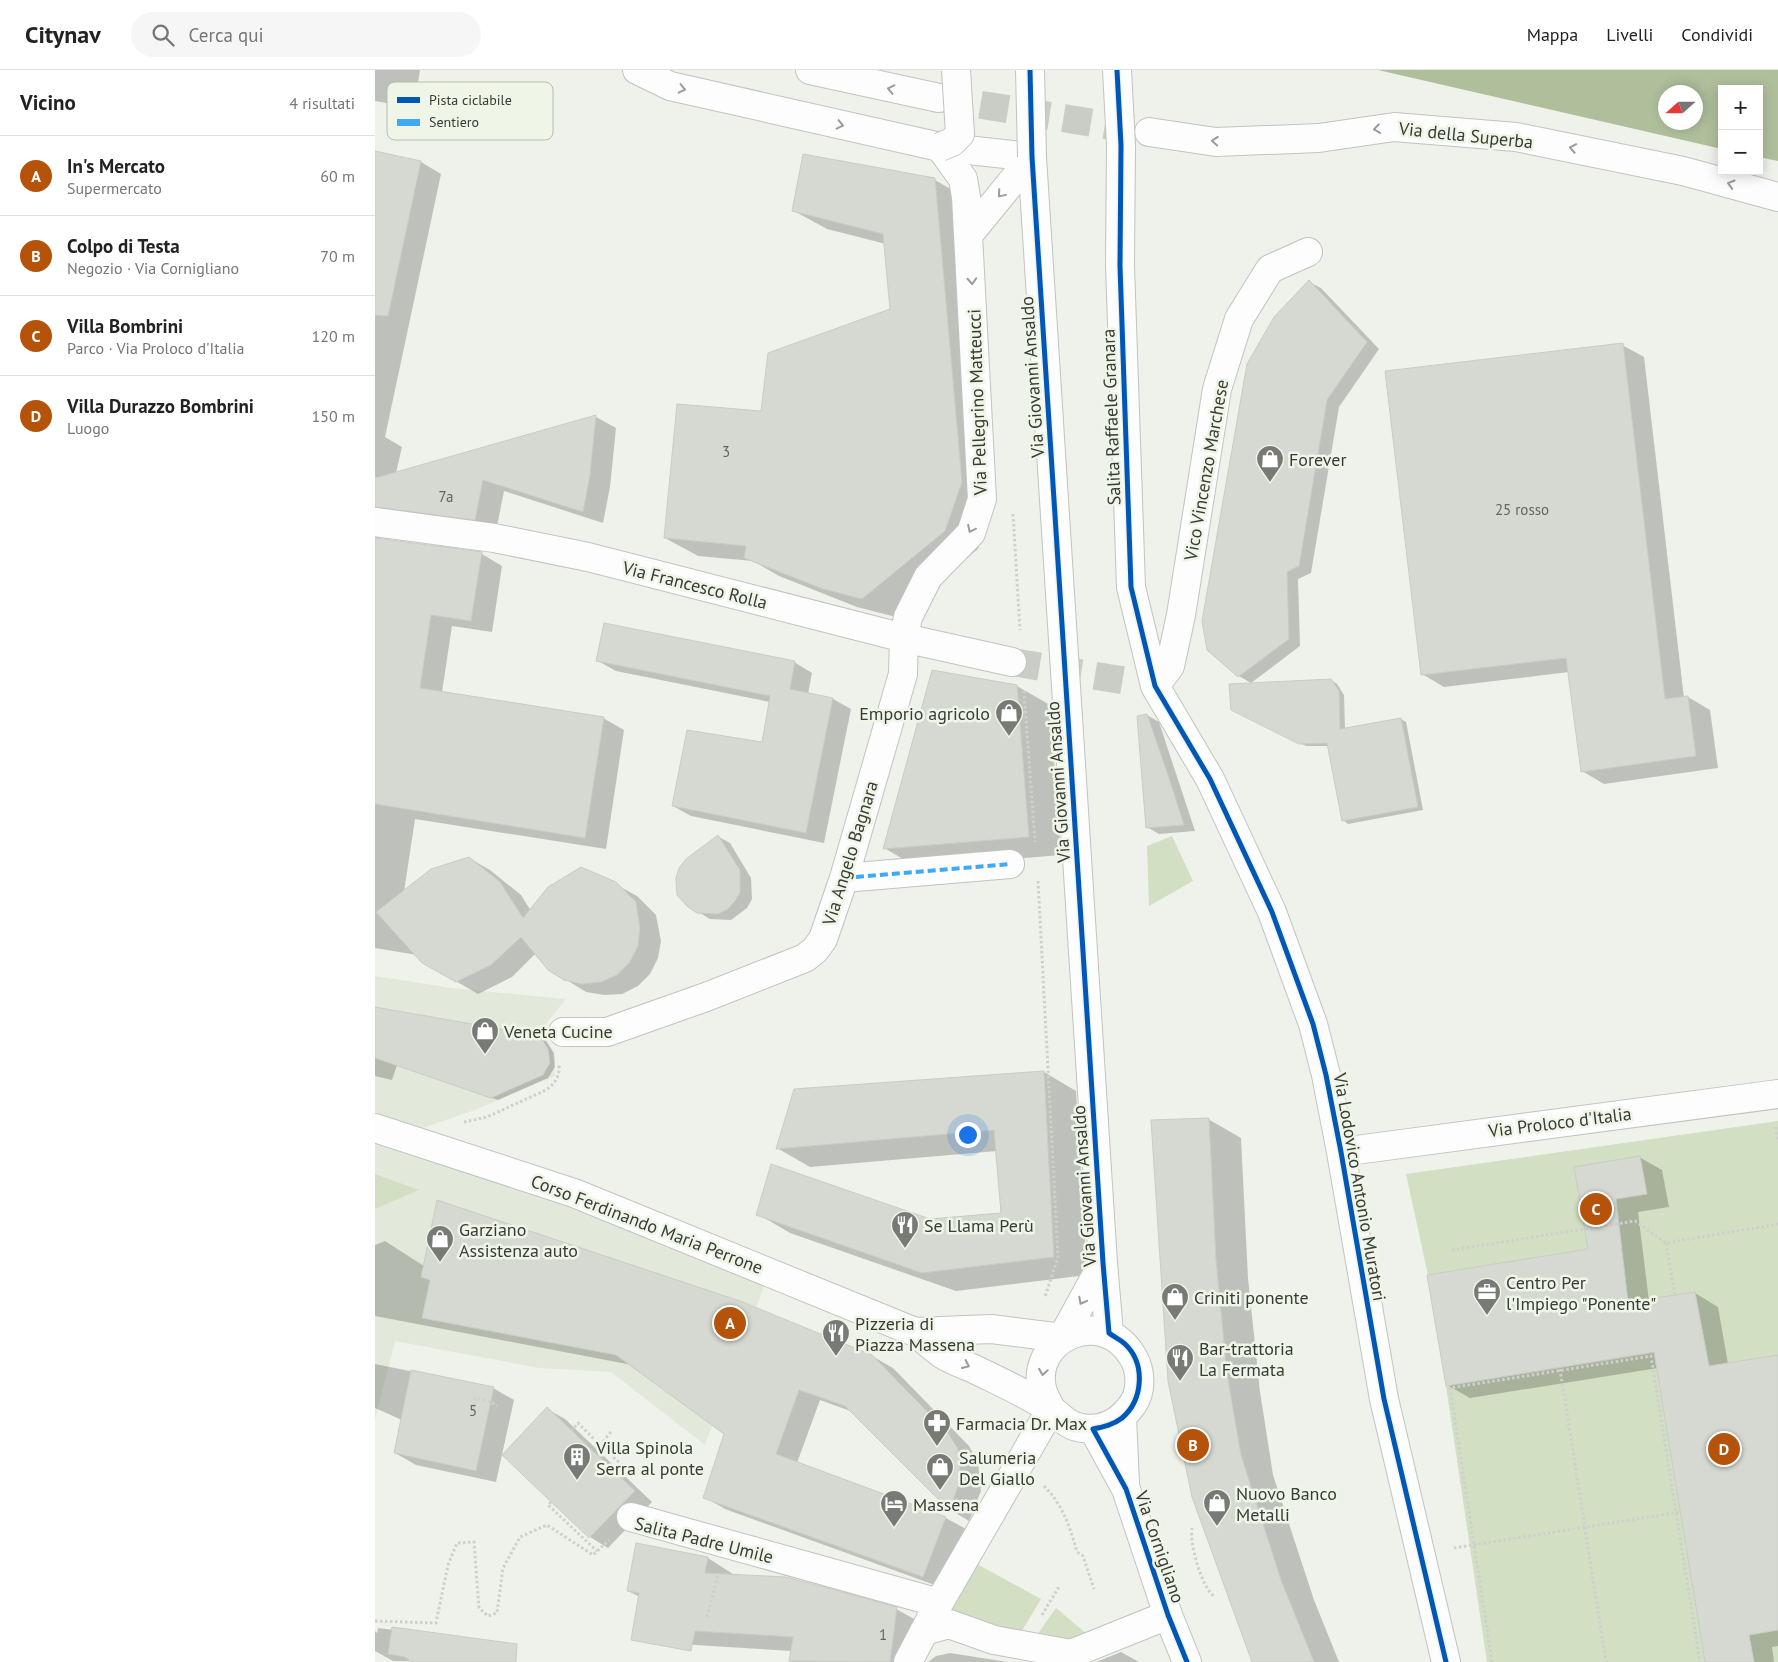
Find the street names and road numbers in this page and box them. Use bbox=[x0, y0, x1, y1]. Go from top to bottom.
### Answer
street label: Via della Superba bbox=[1397, 116, 1534, 153]
street label: Via Giovanni Ansaldo bbox=[1015, 295, 1049, 460]
street label: Via Pellegrino Matteucci bbox=[962, 308, 992, 497]
street label: Salita Raffaele Granara bbox=[1096, 328, 1126, 506]
street label: Vico Vincenzo Marchese bbox=[1179, 378, 1233, 563]
street label: Via Francesco Rolla bbox=[619, 556, 770, 614]
street label: Via Giovanni Ansaldo bbox=[1041, 700, 1075, 865]
street label: Via Angelo Bagnara bbox=[817, 778, 883, 929]
street label: Via Lodovico Antonio Muratori bbox=[1328, 1070, 1391, 1303]
street label: Via Proloco d'Italia bbox=[1486, 1102, 1633, 1142]
street label: Via Giovanni Ansaldo bbox=[1067, 1104, 1101, 1269]
street label: Corso Ferdinando Maria Perrone bbox=[528, 1169, 766, 1279]
street label: Via Cornigliano bbox=[1130, 1487, 1190, 1606]
street label: Salita Padre Umile bbox=[632, 1512, 776, 1568]

